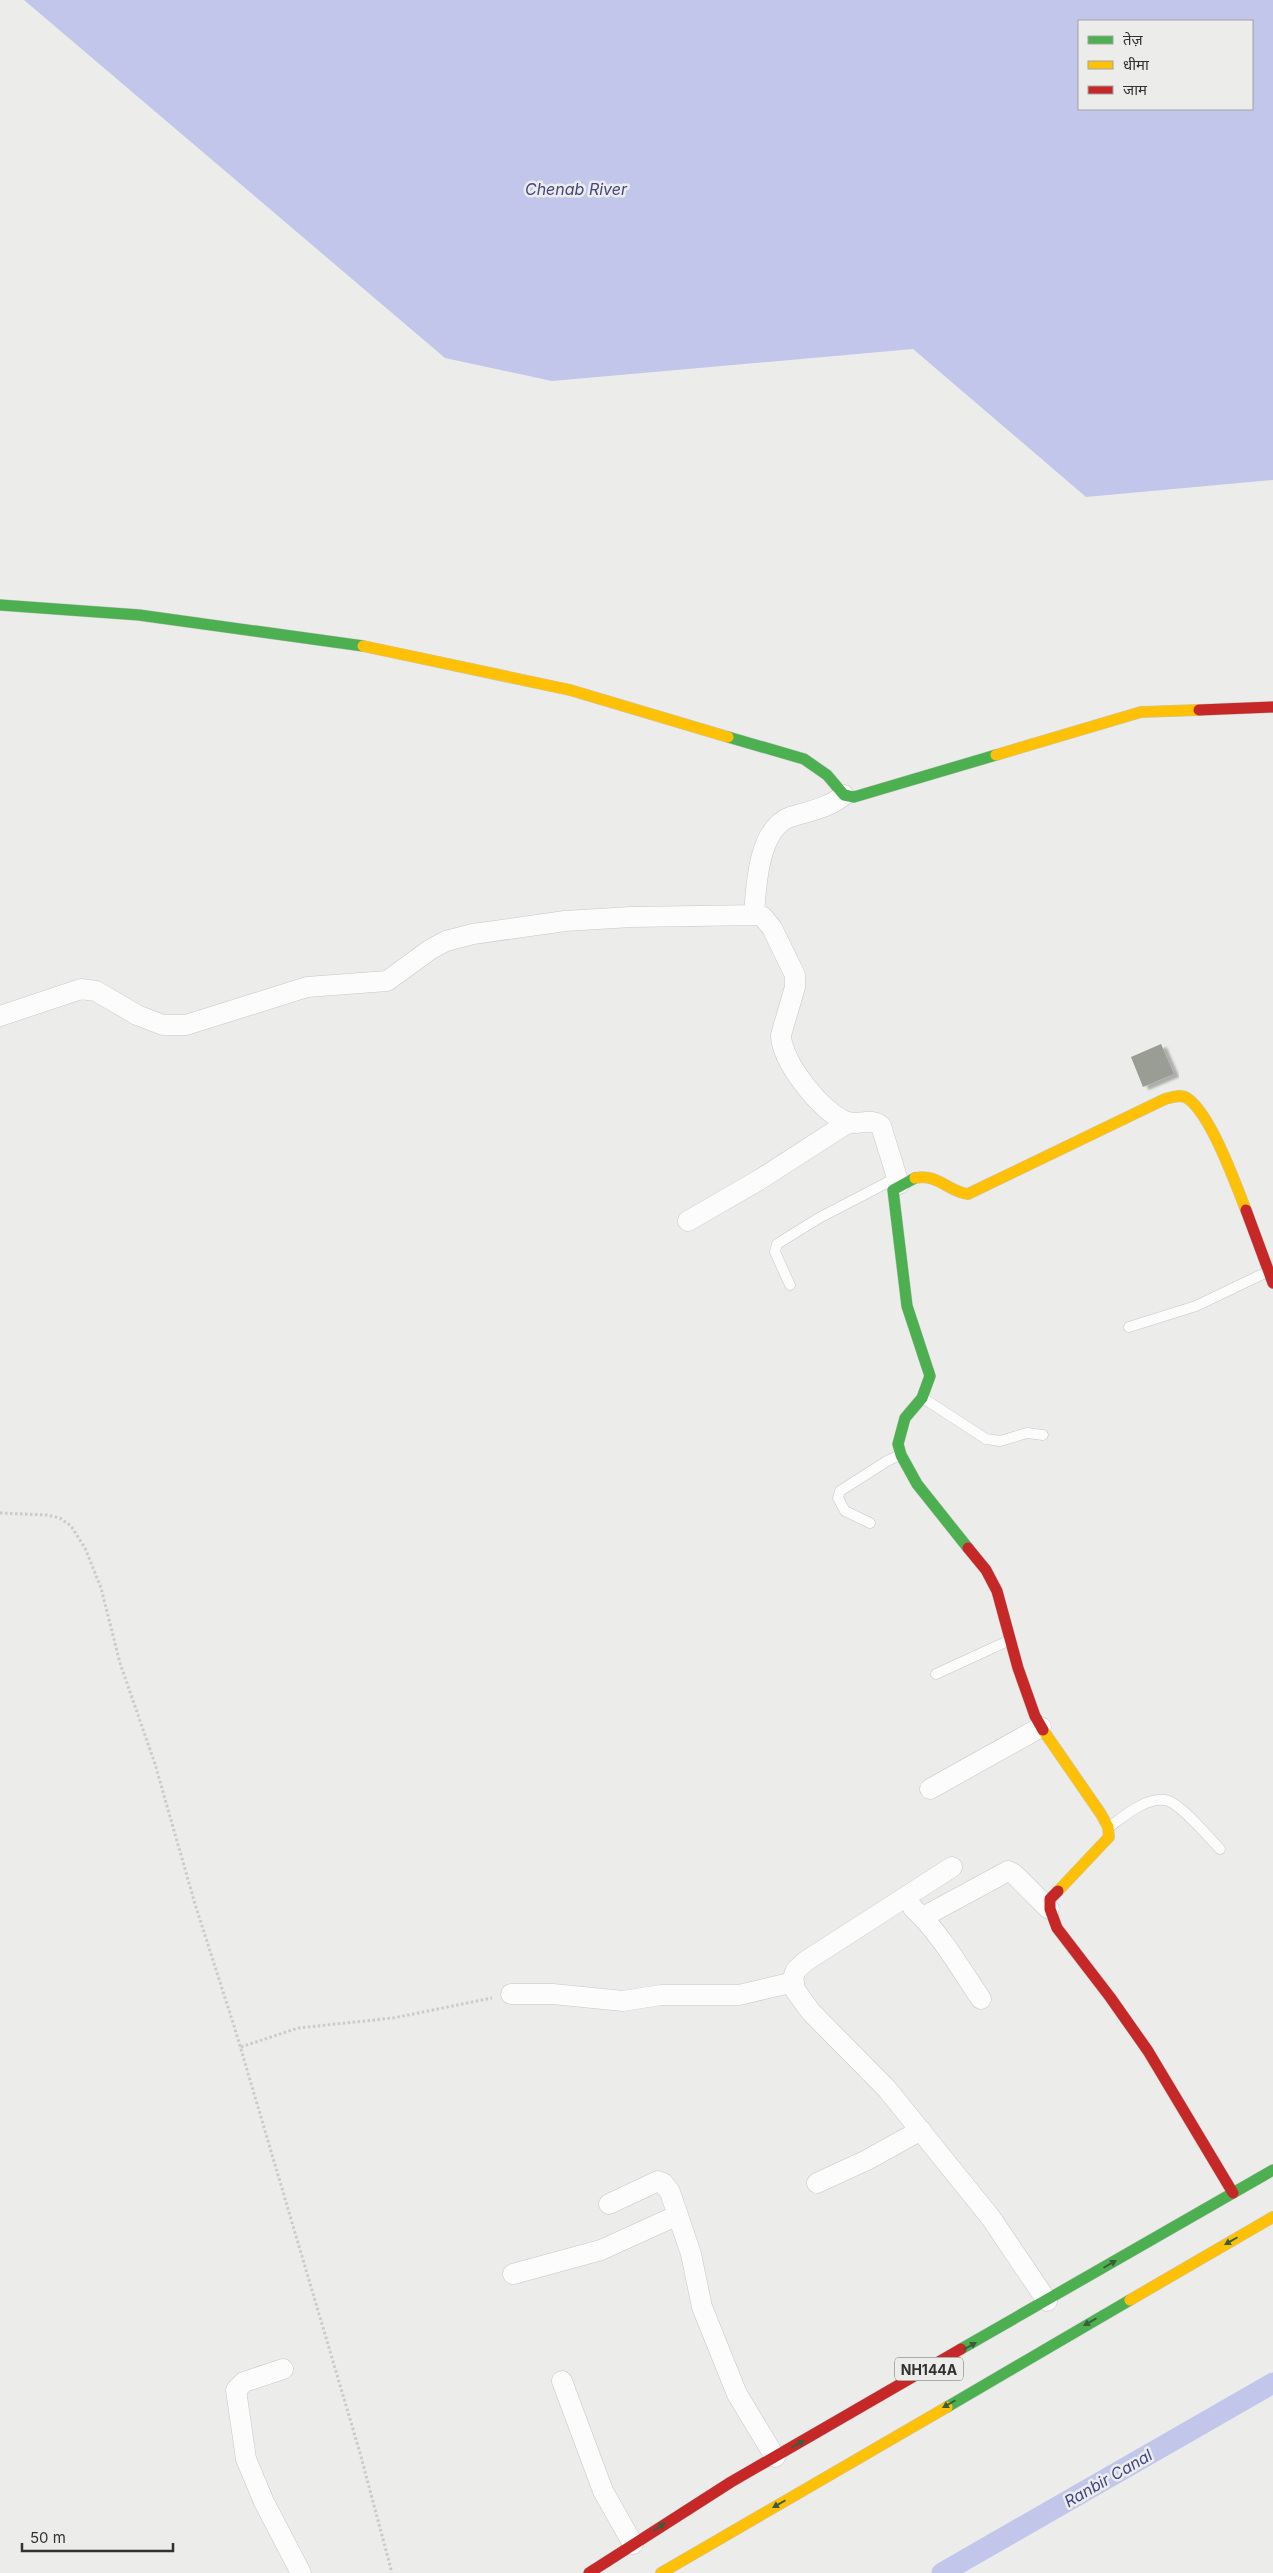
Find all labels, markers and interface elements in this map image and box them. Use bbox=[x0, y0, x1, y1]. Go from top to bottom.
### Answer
legend bbox=[1078, 20, 1253, 110]
text: तेज़ bbox=[1123, 30, 1144, 49]
text: धीमा bbox=[1123, 55, 1150, 74]
text: जाम bbox=[1123, 80, 1148, 99]
water label: Chenab River bbox=[525, 179, 628, 199]
one-way arrow bbox=[1224, 2237, 1237, 2246]
one-way arrow bbox=[1104, 2260, 1117, 2269]
one-way arrow bbox=[1083, 2318, 1096, 2327]
one-way arrow bbox=[963, 2341, 976, 2350]
road number: NH144A bbox=[895, 2358, 963, 2380]
one-way arrow bbox=[942, 2400, 957, 2408]
one-way arrow bbox=[791, 2440, 806, 2448]
water label: Ranbir Canal bbox=[1060, 2445, 1156, 2511]
one-way arrow bbox=[772, 2499, 785, 2508]
scale bar bbox=[22, 2520, 174, 2552]
one-way arrow bbox=[652, 2522, 666, 2532]
text: 50 m bbox=[30, 2528, 66, 2547]

